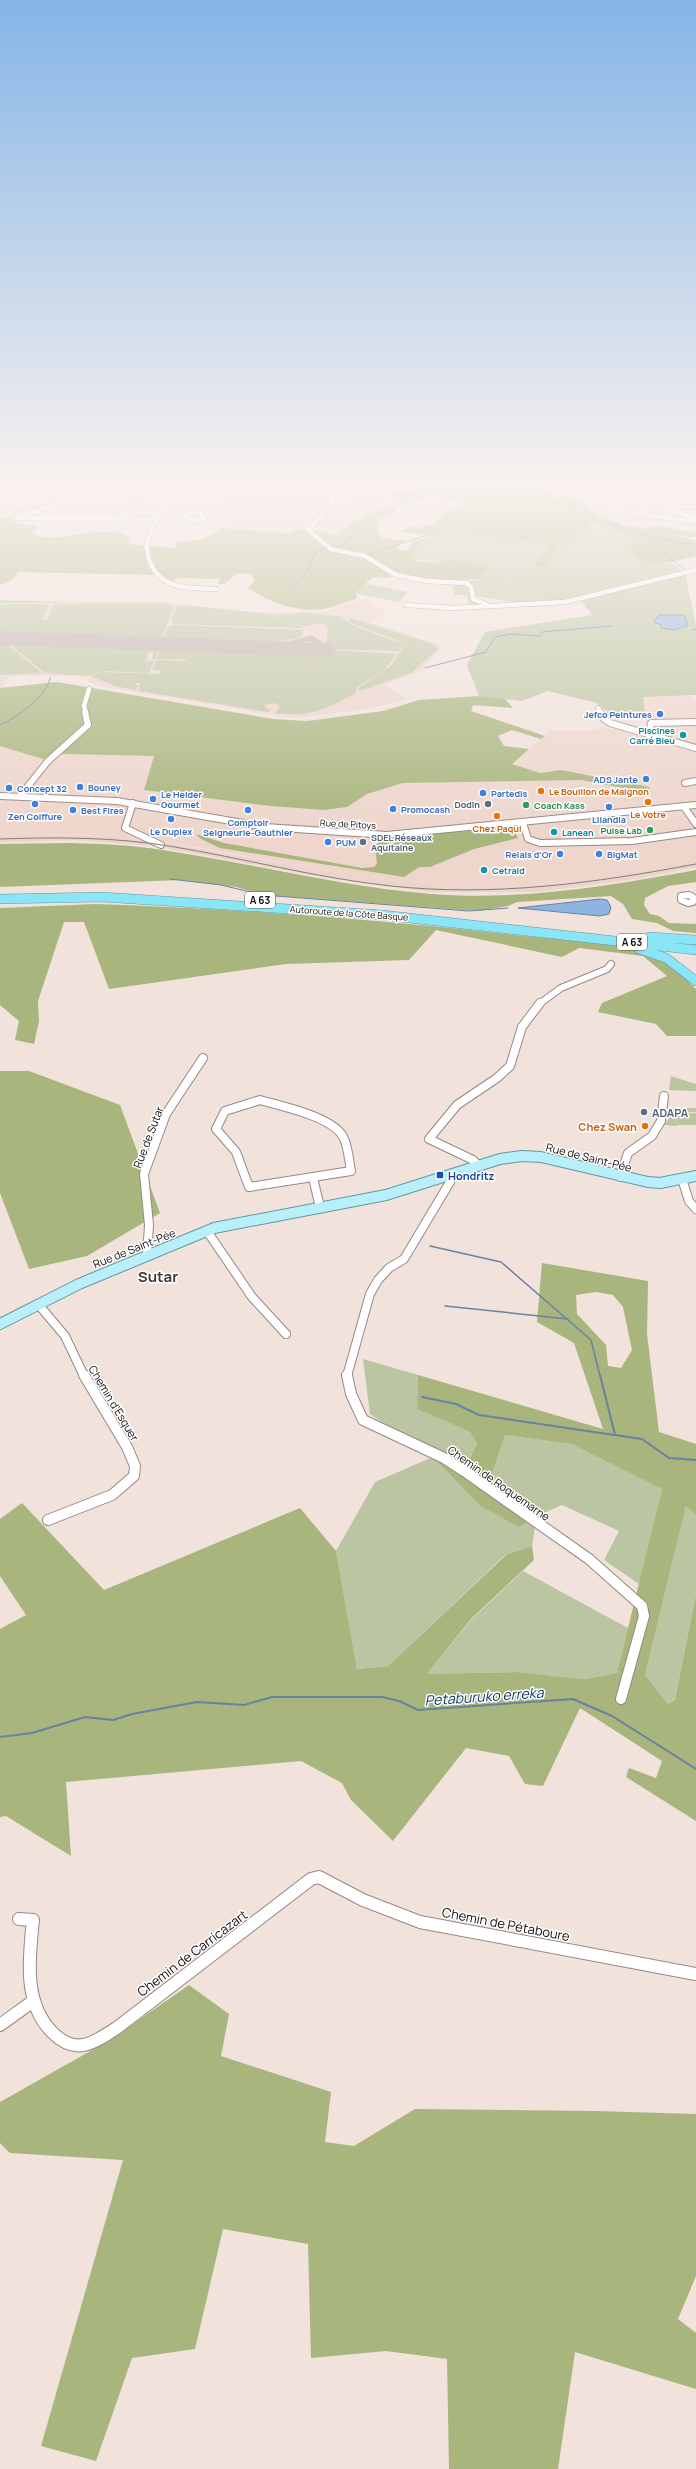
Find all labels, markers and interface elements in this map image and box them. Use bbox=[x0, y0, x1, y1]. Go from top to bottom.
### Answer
place label: Jefco Peintures bbox=[584, 708, 652, 721]
marker: Jefco Peintures bbox=[655, 709, 665, 719]
place label: Piscines Carré Bleu bbox=[630, 724, 675, 747]
marker: Piscines Carré Bleu bbox=[678, 730, 688, 740]
place label: ADS Jante bbox=[594, 773, 639, 786]
marker: ADS Jante bbox=[641, 774, 651, 784]
place label: Bouney bbox=[88, 781, 121, 794]
place label: Concept 32 bbox=[17, 782, 67, 795]
marker: Bouney bbox=[75, 782, 85, 792]
marker: Concept 32 bbox=[4, 783, 14, 793]
place label: Le Bouillon de Maignon bbox=[549, 785, 649, 798]
marker: Le Bouillon de Maignon bbox=[536, 786, 546, 796]
place label: Partedis bbox=[491, 787, 528, 800]
place label: Le Helder Gourmet bbox=[161, 788, 202, 811]
marker: Partedis bbox=[478, 788, 488, 798]
marker: Le Helder Gourmet bbox=[148, 794, 158, 804]
marker: Le Votre bbox=[643, 797, 653, 807]
place label: Dodin bbox=[454, 798, 480, 811]
marker: Zen Coiffure bbox=[30, 799, 40, 809]
marker: Dodin bbox=[483, 799, 493, 809]
place label: Coach Kass bbox=[534, 799, 585, 812]
marker: Coach Kass bbox=[521, 800, 531, 810]
marker: Lilandia bbox=[604, 802, 614, 812]
place label: Promocash bbox=[401, 803, 451, 816]
place label: Best Fires bbox=[81, 804, 124, 817]
marker: Promocash bbox=[388, 804, 398, 814]
marker: Best Fires bbox=[68, 805, 78, 815]
marker: Comptoir Seigneurie-Gauthier bbox=[243, 805, 253, 815]
place label: Le Votre bbox=[630, 808, 666, 821]
place label: Zen Coiffure bbox=[8, 810, 63, 823]
marker: Chez Paqui bbox=[492, 811, 502, 821]
place label: Lilandia bbox=[592, 813, 626, 826]
marker: Le Duplex bbox=[166, 814, 176, 824]
place label: Comptoir Seigneurie-Gauthier bbox=[203, 816, 293, 839]
street label: Rue de Pitoys bbox=[320, 816, 377, 832]
place label: Chez Paqui bbox=[473, 822, 521, 835]
place label: Pulse Lab bbox=[600, 824, 642, 837]
place label: Le Duplex bbox=[150, 825, 192, 838]
marker: Pulse Lab bbox=[645, 825, 655, 835]
place label: Lanean bbox=[562, 826, 594, 839]
marker: Lanean bbox=[549, 827, 559, 837]
place label: SDEL Réseaux Aquitaine bbox=[371, 831, 432, 854]
place label: PUM bbox=[336, 836, 356, 849]
marker: PUM bbox=[323, 837, 333, 847]
marker: SDEL Réseaux Aquitaine bbox=[358, 837, 368, 847]
place label: Relais d'Or bbox=[506, 848, 552, 861]
place label: BigMat bbox=[607, 848, 638, 861]
marker: Relais d'Or bbox=[555, 849, 565, 859]
marker: BigMat bbox=[594, 849, 604, 859]
place label: Cetraid bbox=[492, 864, 525, 877]
marker: Cetraid bbox=[479, 865, 489, 875]
road number: A 63 bbox=[245, 892, 275, 908]
street label: Autoroute de la Côte Basque bbox=[289, 902, 409, 924]
road number: A 63 bbox=[617, 934, 647, 950]
street label: Rue de Sutar bbox=[129, 1104, 167, 1170]
place label: ADAPA bbox=[652, 1105, 689, 1120]
marker: ADAPA bbox=[639, 1107, 649, 1117]
place label: Chez Swan bbox=[578, 1119, 637, 1134]
marker: Chez Swan bbox=[640, 1121, 650, 1131]
street label: Rue de Saint-Pée bbox=[545, 1139, 634, 1175]
place label: Hondritz bbox=[448, 1168, 495, 1183]
marker: Hondritz bbox=[435, 1170, 445, 1180]
street label: Rue de Saint-Pée bbox=[90, 1224, 178, 1271]
district label: Sutar bbox=[138, 1266, 178, 1287]
street label: Chemin d'Esquer bbox=[86, 1362, 143, 1444]
street label: Chemin de Roquemarne bbox=[445, 1442, 554, 1524]
water label: Petaburuko erreka bbox=[424, 1682, 545, 1710]
street label: Chemin de Pétaboure bbox=[441, 1903, 572, 1945]
street label: Chemin de Carricazart bbox=[133, 1906, 251, 2000]

